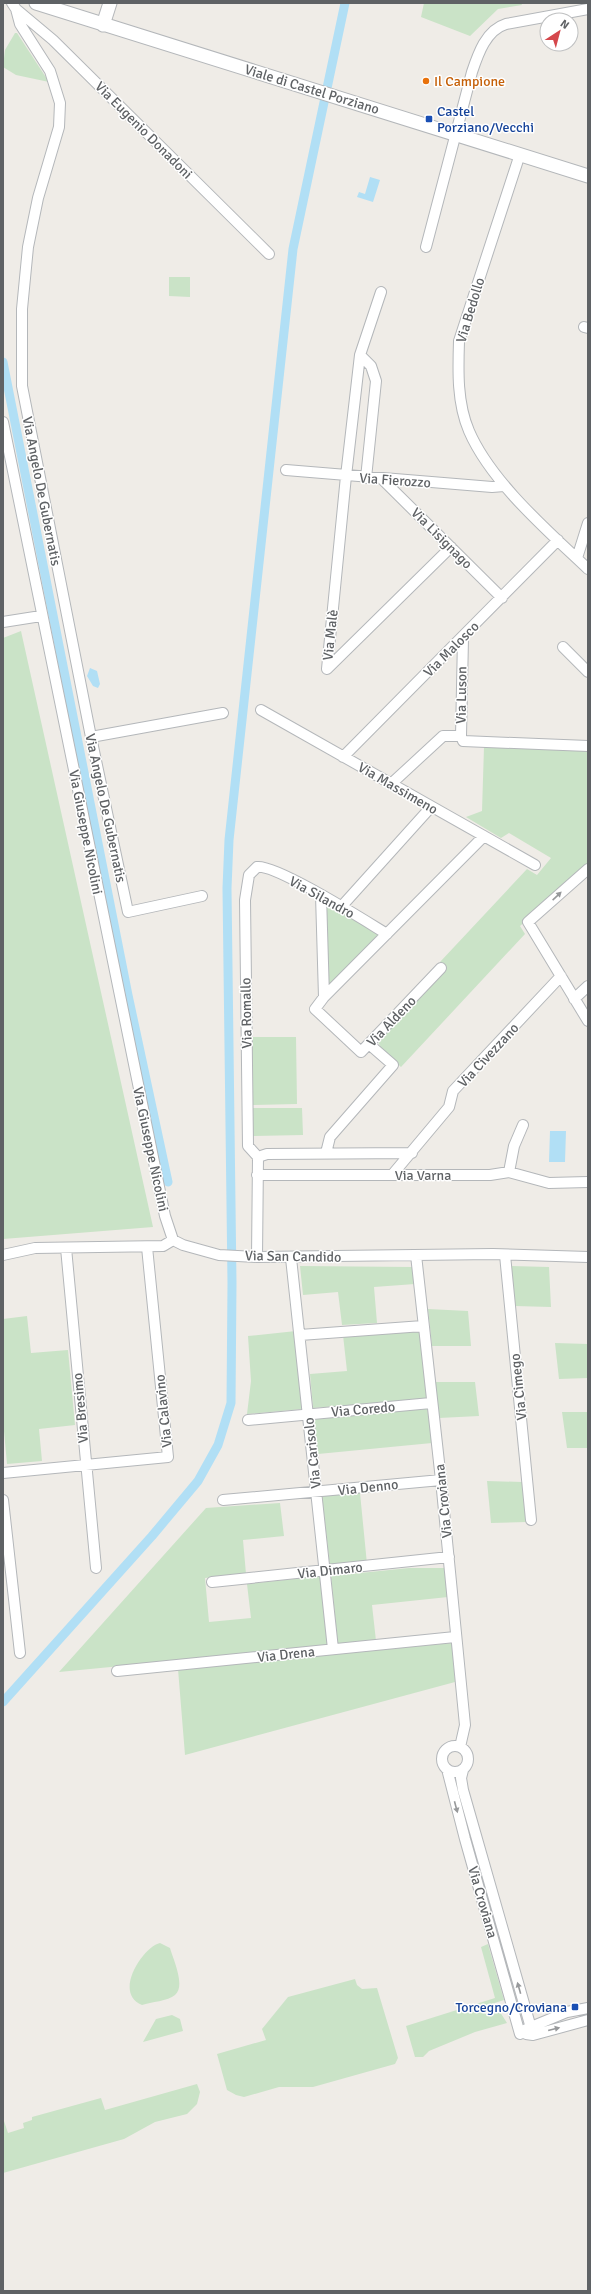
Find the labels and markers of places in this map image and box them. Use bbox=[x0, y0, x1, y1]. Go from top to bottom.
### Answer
place label: Il Campione bbox=[434, 73, 505, 90]
marker: Il Campione bbox=[421, 76, 431, 86]
place label: Castel Porziano/Vecchi bbox=[437, 103, 534, 136]
marker: Castel Porziano/Vecchi bbox=[424, 114, 434, 124]
place label: Torcegno/Croviana bbox=[455, 1999, 567, 2016]
marker: Torcegno/Croviana bbox=[570, 2002, 580, 2012]

